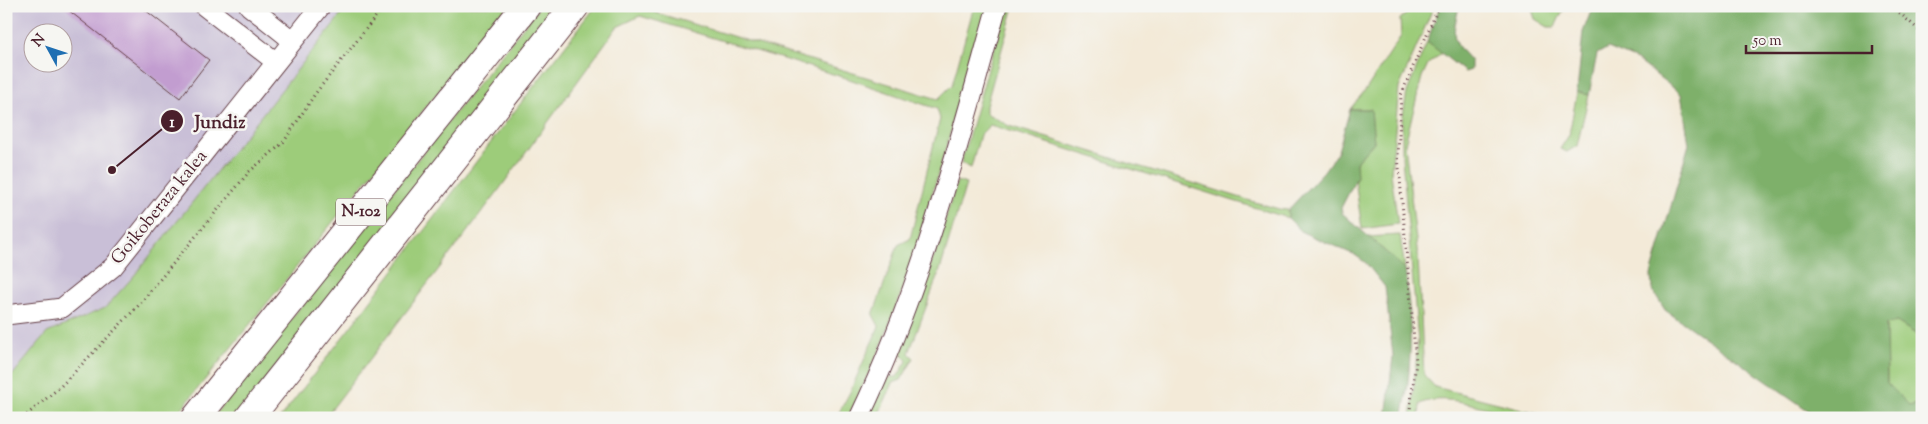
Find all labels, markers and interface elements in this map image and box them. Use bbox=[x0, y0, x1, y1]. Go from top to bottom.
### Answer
north arrow bbox=[22, 22, 72, 72]
scale bar bbox=[1746, 22, 1872, 54]
text: N bbox=[28, 30, 51, 52]
text: 50 m bbox=[1752, 31, 1782, 52]
callout: Jundiz bbox=[160, 104, 256, 138]
text: Jundiz bbox=[193, 110, 245, 137]
text: 1 bbox=[169, 113, 175, 134]
street label: Goikoberaza kalea bbox=[106, 145, 214, 271]
road number: N-102 bbox=[336, 198, 386, 226]

